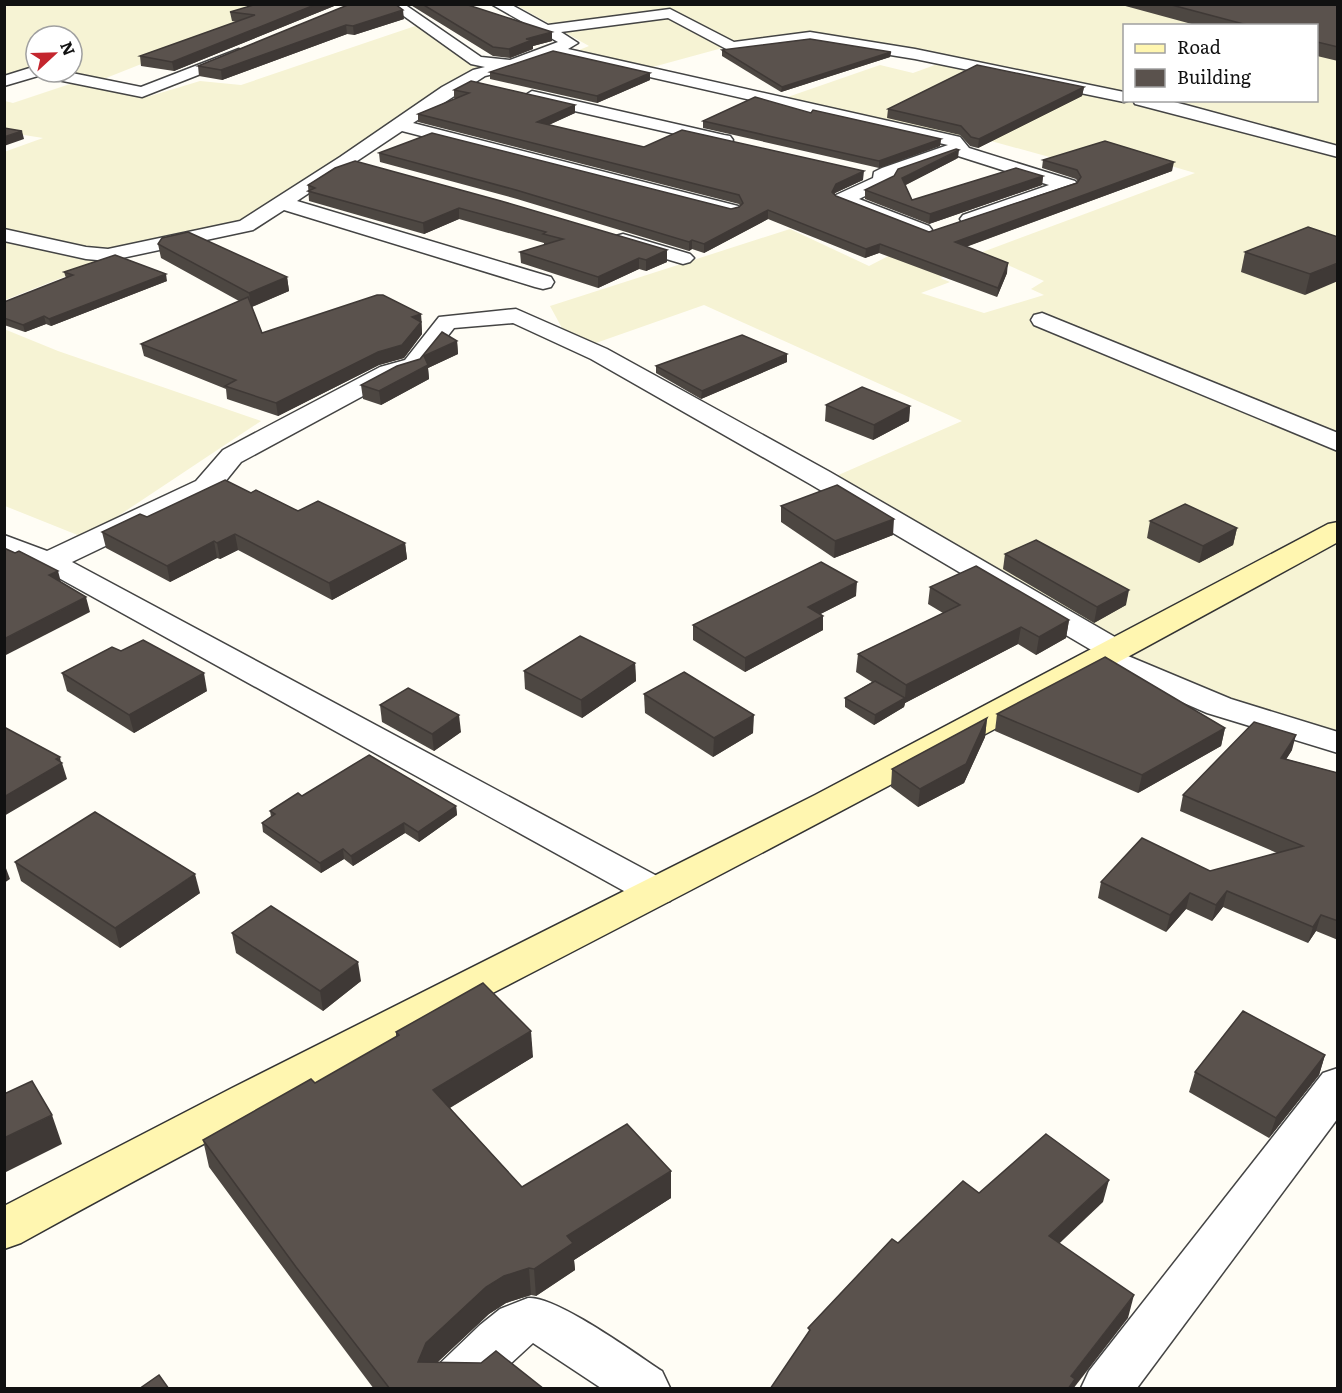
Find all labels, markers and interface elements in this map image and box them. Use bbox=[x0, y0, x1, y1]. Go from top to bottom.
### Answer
north arrow bbox=[24, 24, 84, 84]
legend bbox=[1123, 24, 1318, 102]
text: Road bbox=[1177, 33, 1221, 60]
text: N bbox=[55, 37, 82, 59]
text: Building bbox=[1177, 63, 1252, 90]

